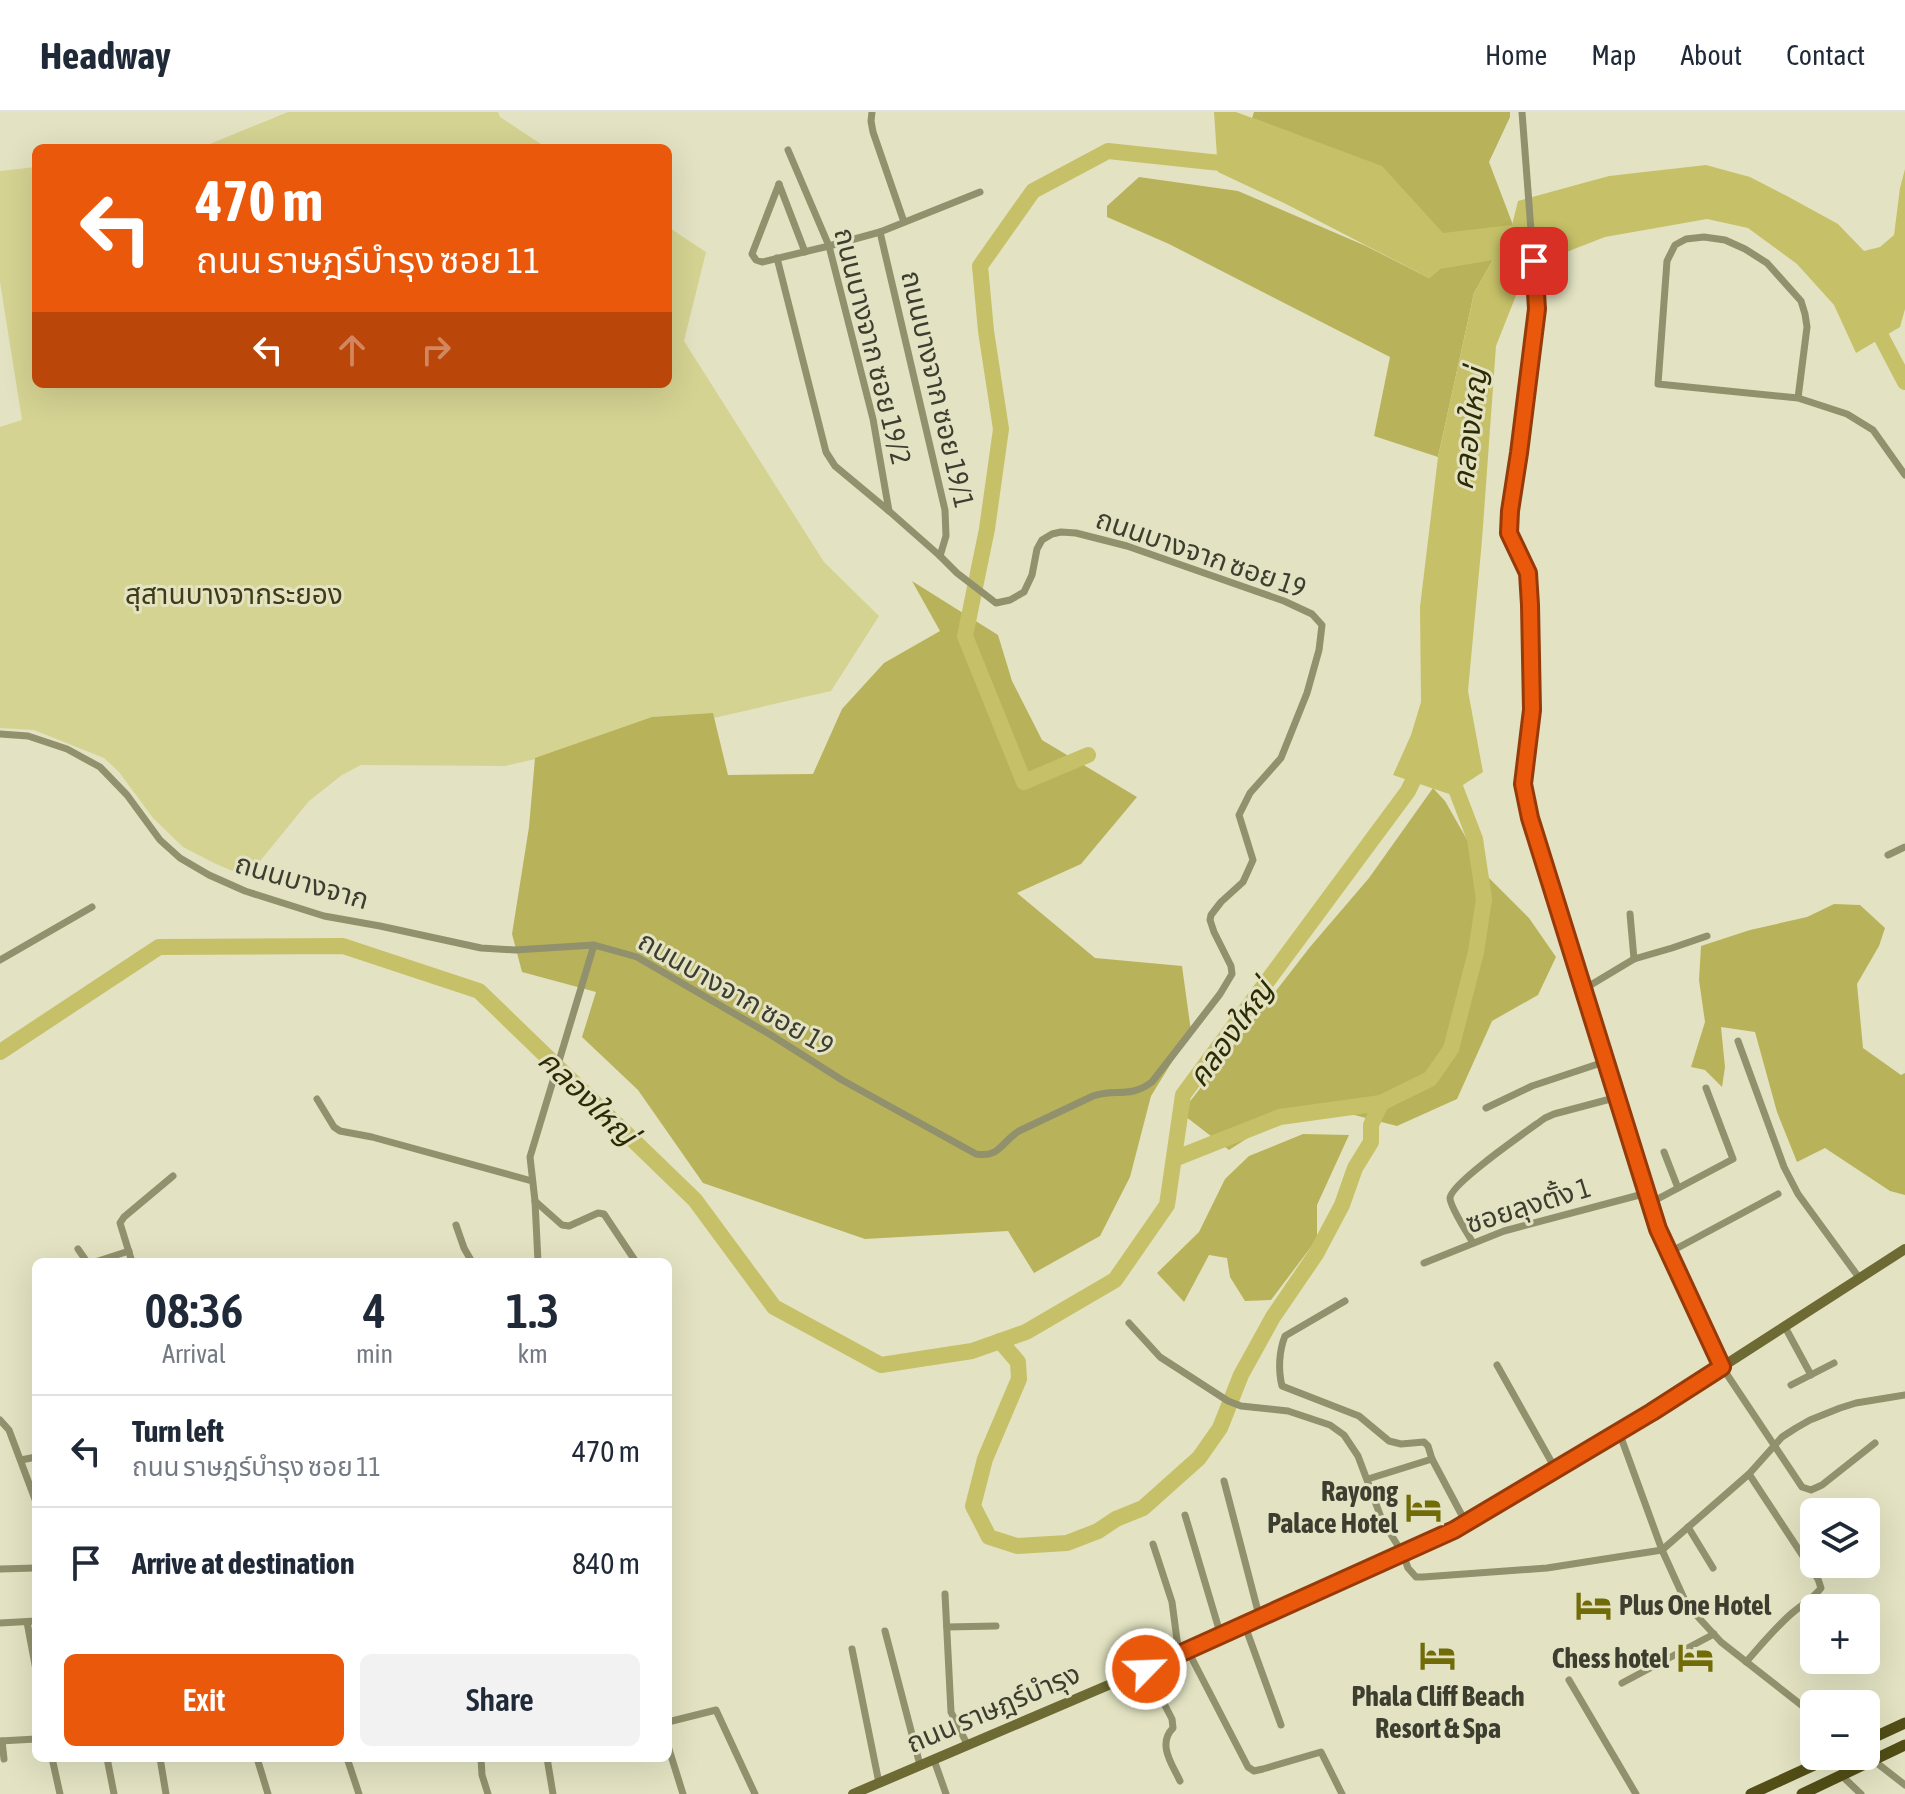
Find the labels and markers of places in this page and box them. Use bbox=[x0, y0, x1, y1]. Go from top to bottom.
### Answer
pin bbox=[1500, 227, 1568, 295]
place label: Rayong Palace Hotel bbox=[1267, 1475, 1399, 1539]
hotel icon: Rayong Palace Hotel bbox=[1405, 1488, 1443, 1526]
hotel icon: Plus One Hotel bbox=[1574, 1586, 1612, 1624]
place label: Plus One Hotel bbox=[1619, 1589, 1772, 1621]
hotel icon: Phala Cliff Beach Resort & Spa bbox=[1419, 1637, 1457, 1675]
hotel icon: Chess hotel bbox=[1676, 1639, 1714, 1677]
place label: Chess hotel bbox=[1552, 1642, 1670, 1674]
place label: Phala Cliff Beach Resort & Spa bbox=[1351, 1680, 1525, 1744]

